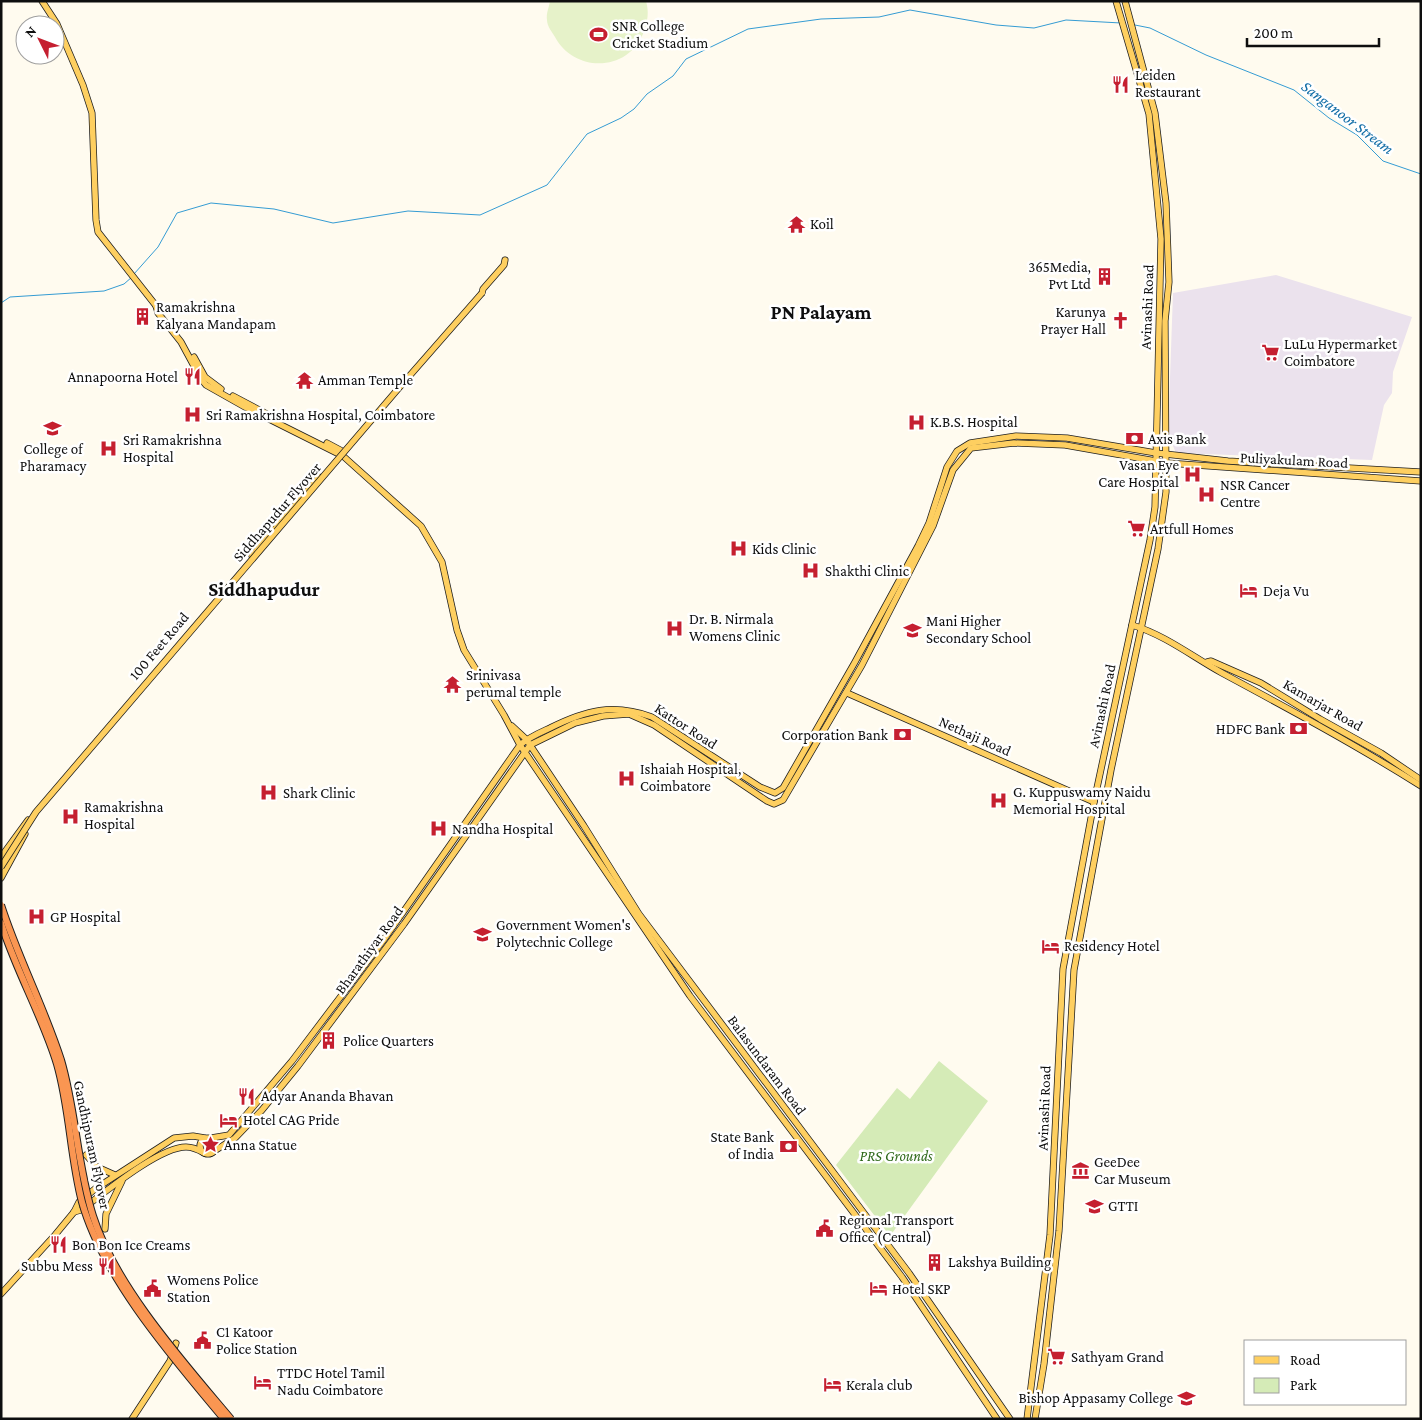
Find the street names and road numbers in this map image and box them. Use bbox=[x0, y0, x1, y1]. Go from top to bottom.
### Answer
street label: Avinashi Road bbox=[1138, 264, 1156, 350]
street label: Puliyakulam Road bbox=[1239, 449, 1349, 472]
street label: Siddhapudur Flyover bbox=[230, 459, 325, 565]
street label: 100 Feet Road bbox=[126, 609, 192, 683]
street label: Avinashi Road bbox=[1085, 663, 1119, 749]
street label: Kamarjar Road bbox=[1280, 676, 1366, 735]
street label: Kattor Road bbox=[652, 700, 720, 752]
street label: Nethaji Road bbox=[936, 713, 1014, 760]
street label: Bharathiyar Road bbox=[332, 903, 407, 998]
street label: Balasundaram Road bbox=[724, 1012, 810, 1118]
street label: Avinashi Road bbox=[1035, 1065, 1053, 1151]
street label: Gandhipuram Flyover bbox=[70, 1079, 114, 1212]

